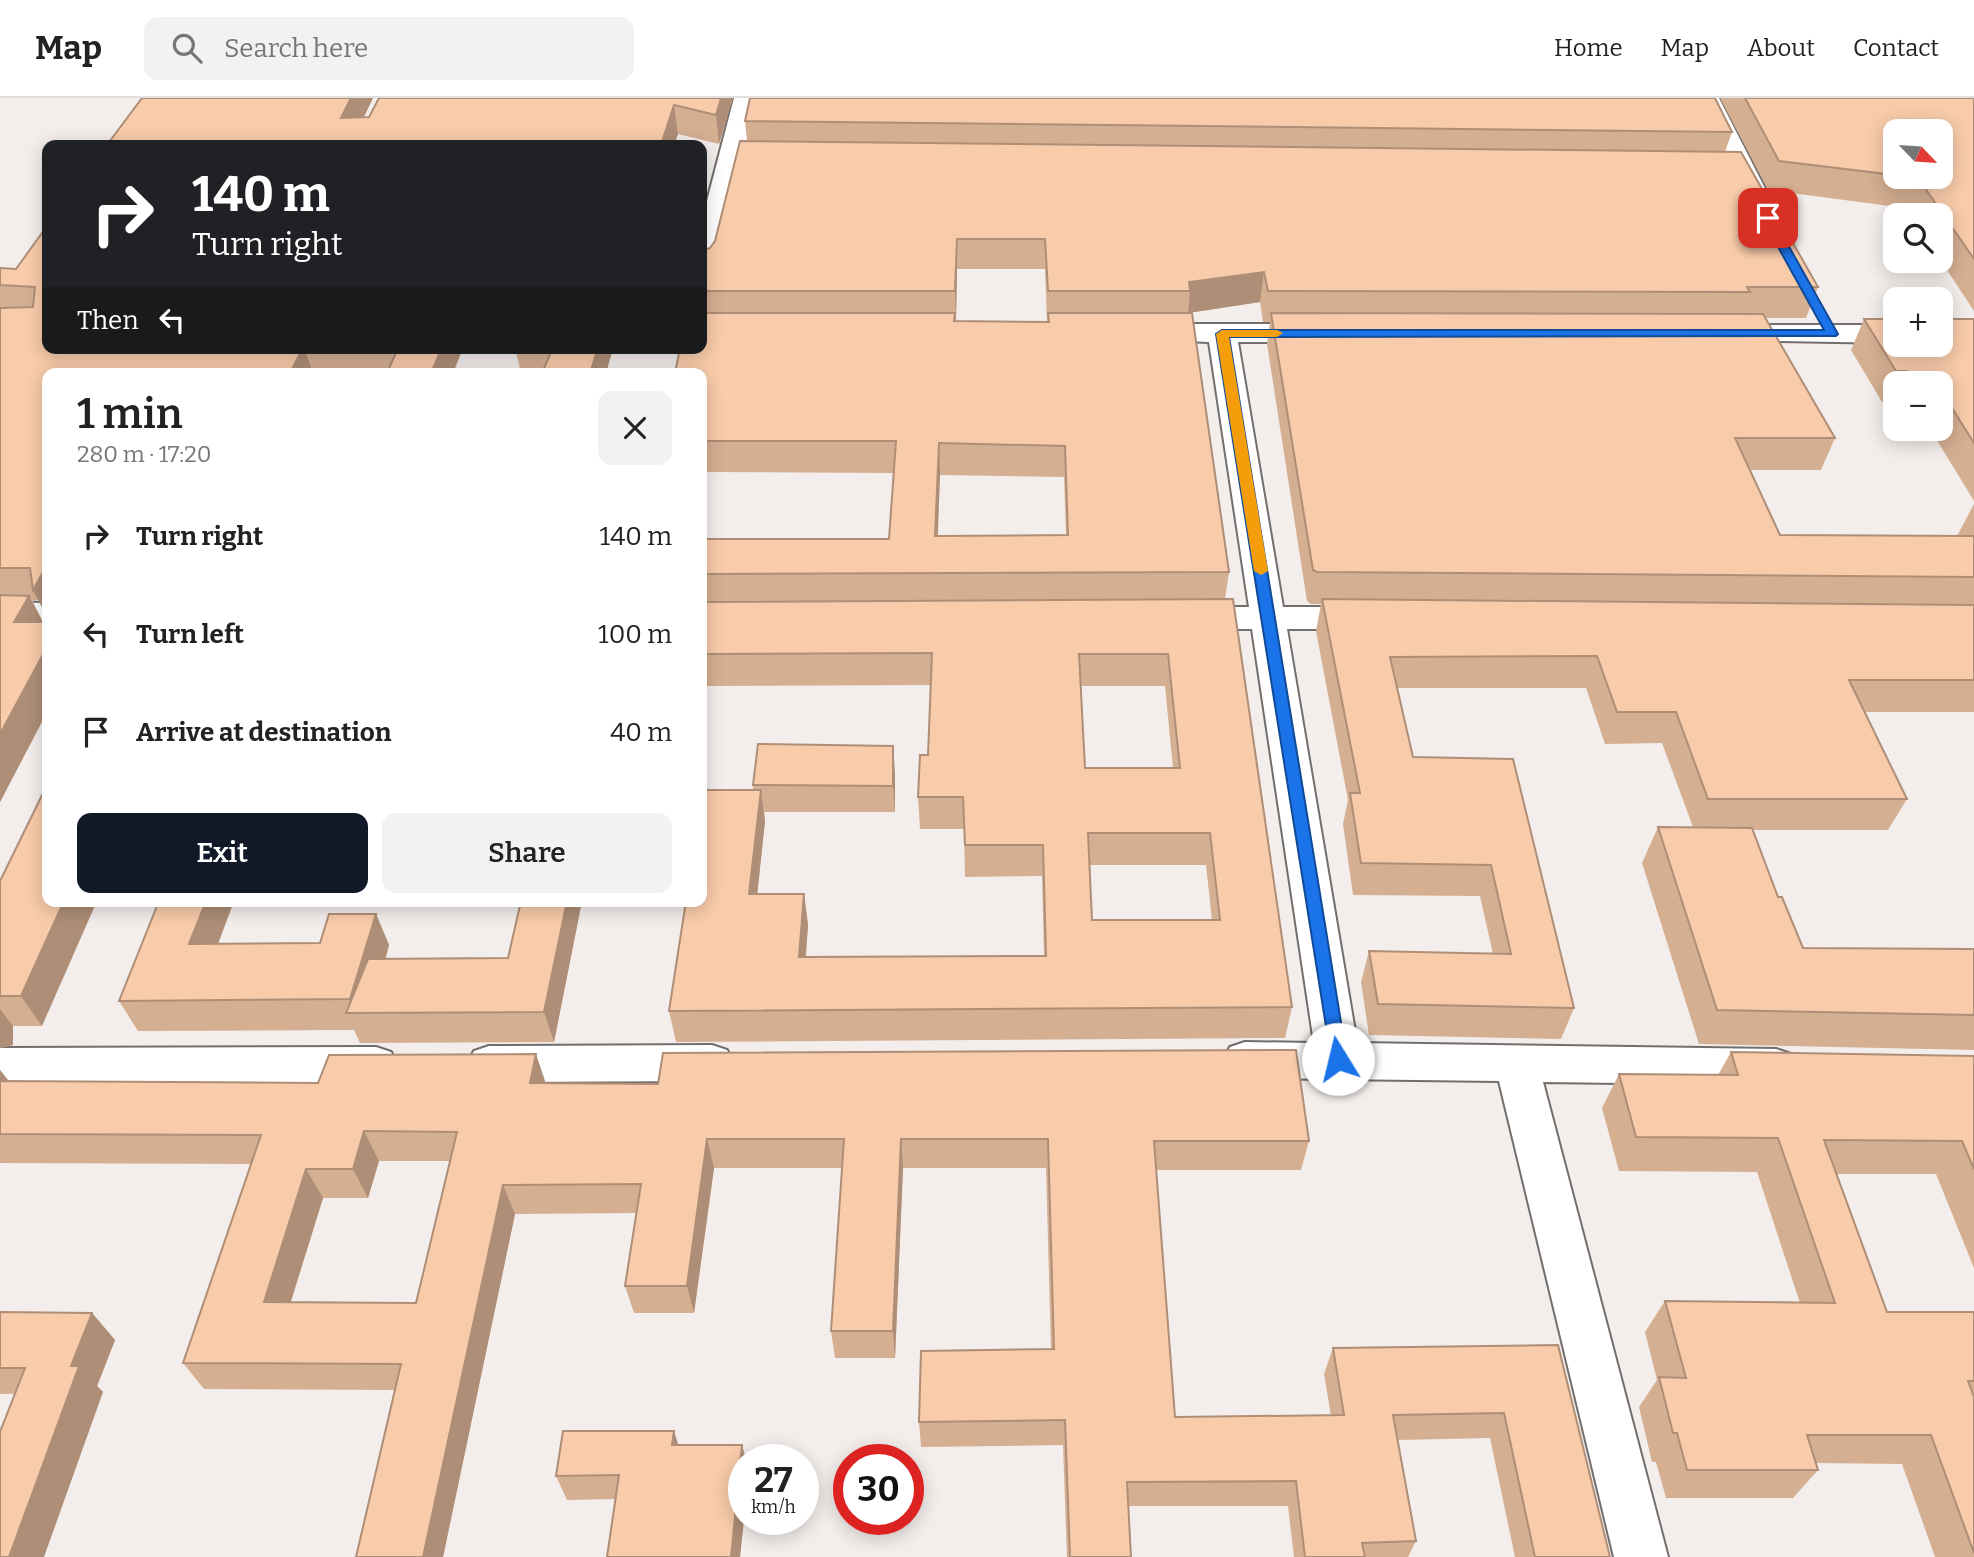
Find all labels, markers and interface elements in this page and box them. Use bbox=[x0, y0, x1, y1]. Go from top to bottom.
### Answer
search box bbox=[144, 17, 634, 80]
text: Map bbox=[35, 28, 102, 68]
icon: search bbox=[168, 29, 206, 67]
text: Search here bbox=[224, 33, 368, 64]
text: Home bbox=[1554, 34, 1623, 62]
text: Map bbox=[1661, 34, 1709, 62]
text: About bbox=[1747, 34, 1815, 62]
text: Contact bbox=[1853, 34, 1939, 62]
north arrow bbox=[1883, 119, 1953, 189]
map controls bbox=[1883, 119, 1953, 441]
text: 140 m bbox=[192, 165, 330, 224]
icon: right bbox=[77, 168, 168, 259]
pin bbox=[1738, 188, 1798, 248]
icon: arrive bbox=[1749, 199, 1787, 237]
button: search bbox=[1883, 203, 1953, 273]
text: Turn right bbox=[192, 225, 343, 263]
button: + bbox=[1883, 287, 1953, 357]
icon: left bbox=[153, 301, 191, 339]
text: Then bbox=[77, 305, 139, 336]
button: − bbox=[1883, 371, 1953, 441]
text: 1 min bbox=[77, 389, 183, 439]
button: close bbox=[598, 391, 672, 465]
text: 280 m · 17:20 bbox=[77, 440, 211, 468]
icon: right bbox=[77, 517, 115, 555]
text: Turn right bbox=[136, 521, 263, 552]
text: 140 m bbox=[600, 521, 672, 552]
icon: left bbox=[77, 615, 115, 653]
text: Turn left bbox=[136, 619, 244, 650]
text: 100 m bbox=[598, 619, 672, 650]
icon: arrive bbox=[77, 713, 115, 751]
text: Arrive at destination bbox=[136, 717, 391, 748]
text: 40 m bbox=[610, 717, 672, 748]
button: Exit bbox=[77, 813, 368, 893]
button: Share bbox=[382, 813, 672, 893]
position arrow bbox=[1301, 1022, 1375, 1096]
speed limit sign: 30 bbox=[833, 1444, 924, 1535]
text: 27 bbox=[754, 1459, 793, 1501]
text: km/h bbox=[751, 1496, 796, 1518]

